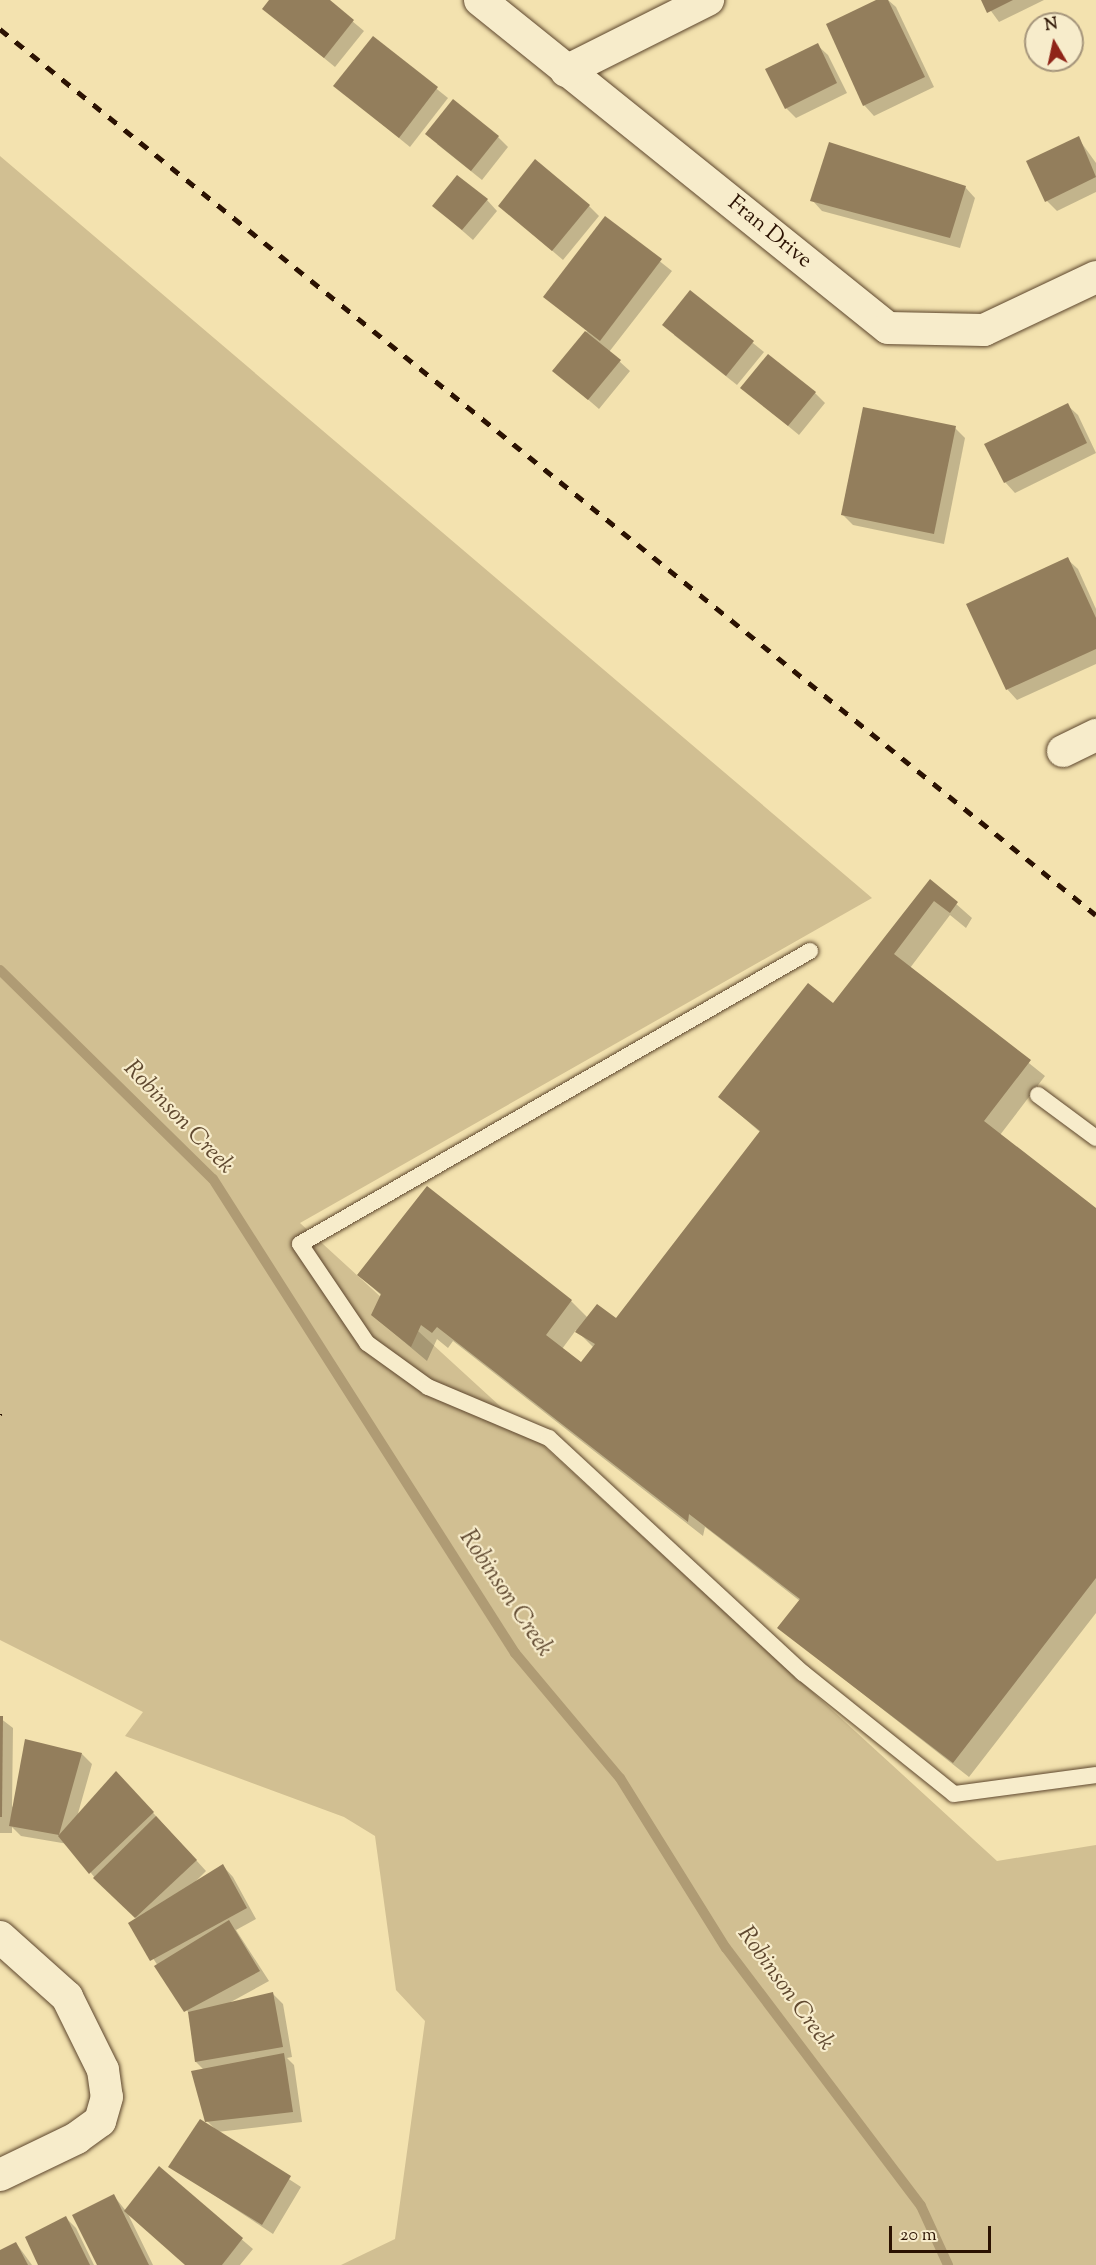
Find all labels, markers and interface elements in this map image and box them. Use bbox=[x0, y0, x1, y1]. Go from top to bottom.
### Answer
north arrow bbox=[1024, 12, 1084, 72]
text: N bbox=[1043, 13, 1060, 38]
street label: Fran Drive bbox=[721, 191, 817, 275]
water label: Robinson Creek bbox=[117, 1055, 239, 1181]
water label: Robinson Creek bbox=[452, 1525, 558, 1663]
water label: Robinson Creek bbox=[730, 1921, 840, 2057]
scale bar bbox=[892, 2214, 994, 2252]
text: 20 m bbox=[900, 2223, 937, 2249]

